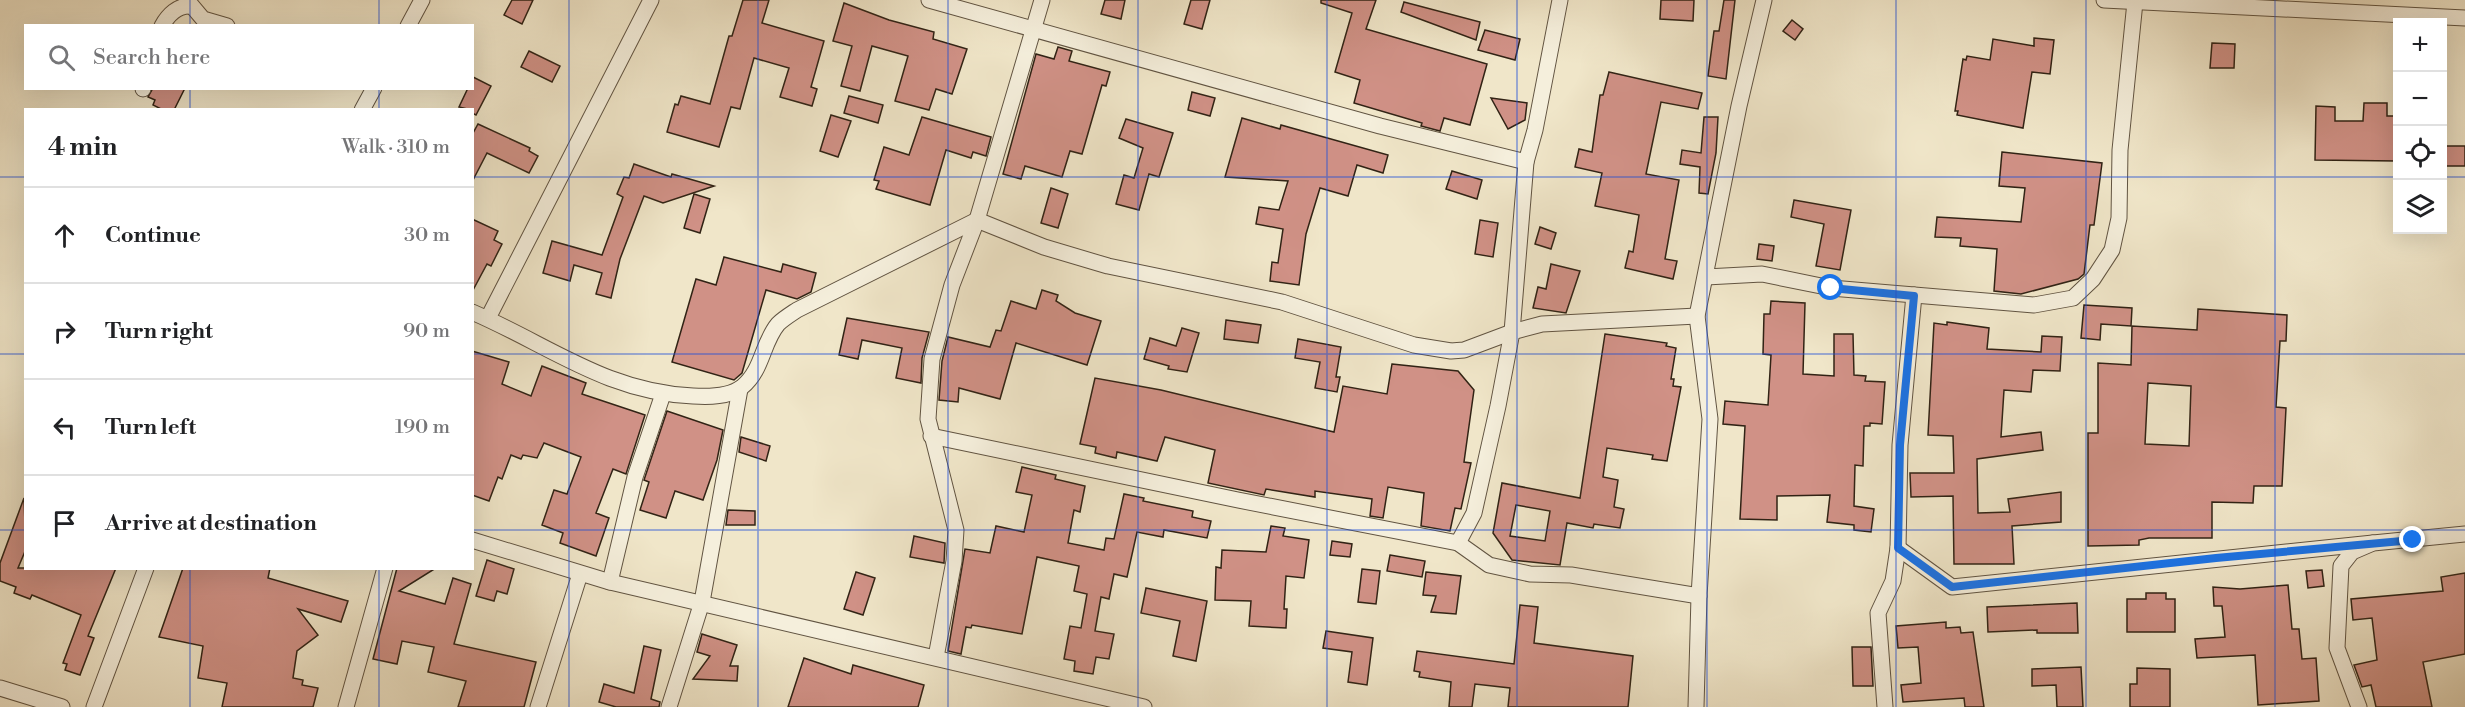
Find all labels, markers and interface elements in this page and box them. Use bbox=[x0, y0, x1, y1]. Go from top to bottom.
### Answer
map controls bbox=[2393, 18, 2447, 234]
button: + bbox=[2393, 18, 2447, 72]
search box bbox=[24, 24, 474, 90]
icon: search bbox=[45, 41, 78, 74]
text: Search here bbox=[93, 44, 210, 71]
button: − bbox=[2393, 72, 2447, 126]
button: locate bbox=[2393, 126, 2447, 180]
text: 4 min bbox=[48, 131, 118, 163]
text: Walk · 310 m bbox=[342, 135, 450, 160]
button: layers bbox=[2393, 180, 2447, 234]
icon: ahead bbox=[48, 219, 81, 252]
text: Continue bbox=[105, 222, 201, 249]
text: 30 m bbox=[404, 223, 450, 248]
route start bbox=[1817, 274, 1843, 300]
icon: right bbox=[48, 315, 81, 348]
text: Turn right bbox=[105, 318, 213, 345]
text: 90 m bbox=[403, 319, 450, 344]
icon: left bbox=[48, 411, 81, 444]
text: Turn left bbox=[105, 414, 196, 441]
text: 190 m bbox=[395, 415, 450, 440]
icon: arrive bbox=[48, 507, 81, 540]
text: Arrive at destination bbox=[105, 510, 317, 537]
route end bbox=[2399, 526, 2425, 552]

